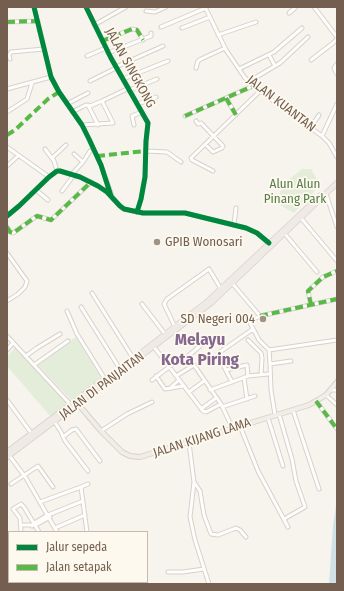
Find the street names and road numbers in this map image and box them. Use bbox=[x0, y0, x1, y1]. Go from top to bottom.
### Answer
street label: JALAN SINGKONG bbox=[102, 25, 158, 111]
street label: JALAN KUANTAN bbox=[243, 72, 319, 136]
street label: JALAN DI PANJAITAN bbox=[56, 349, 148, 423]
street label: JALAN KIJANG LAMA bbox=[151, 415, 253, 461]

